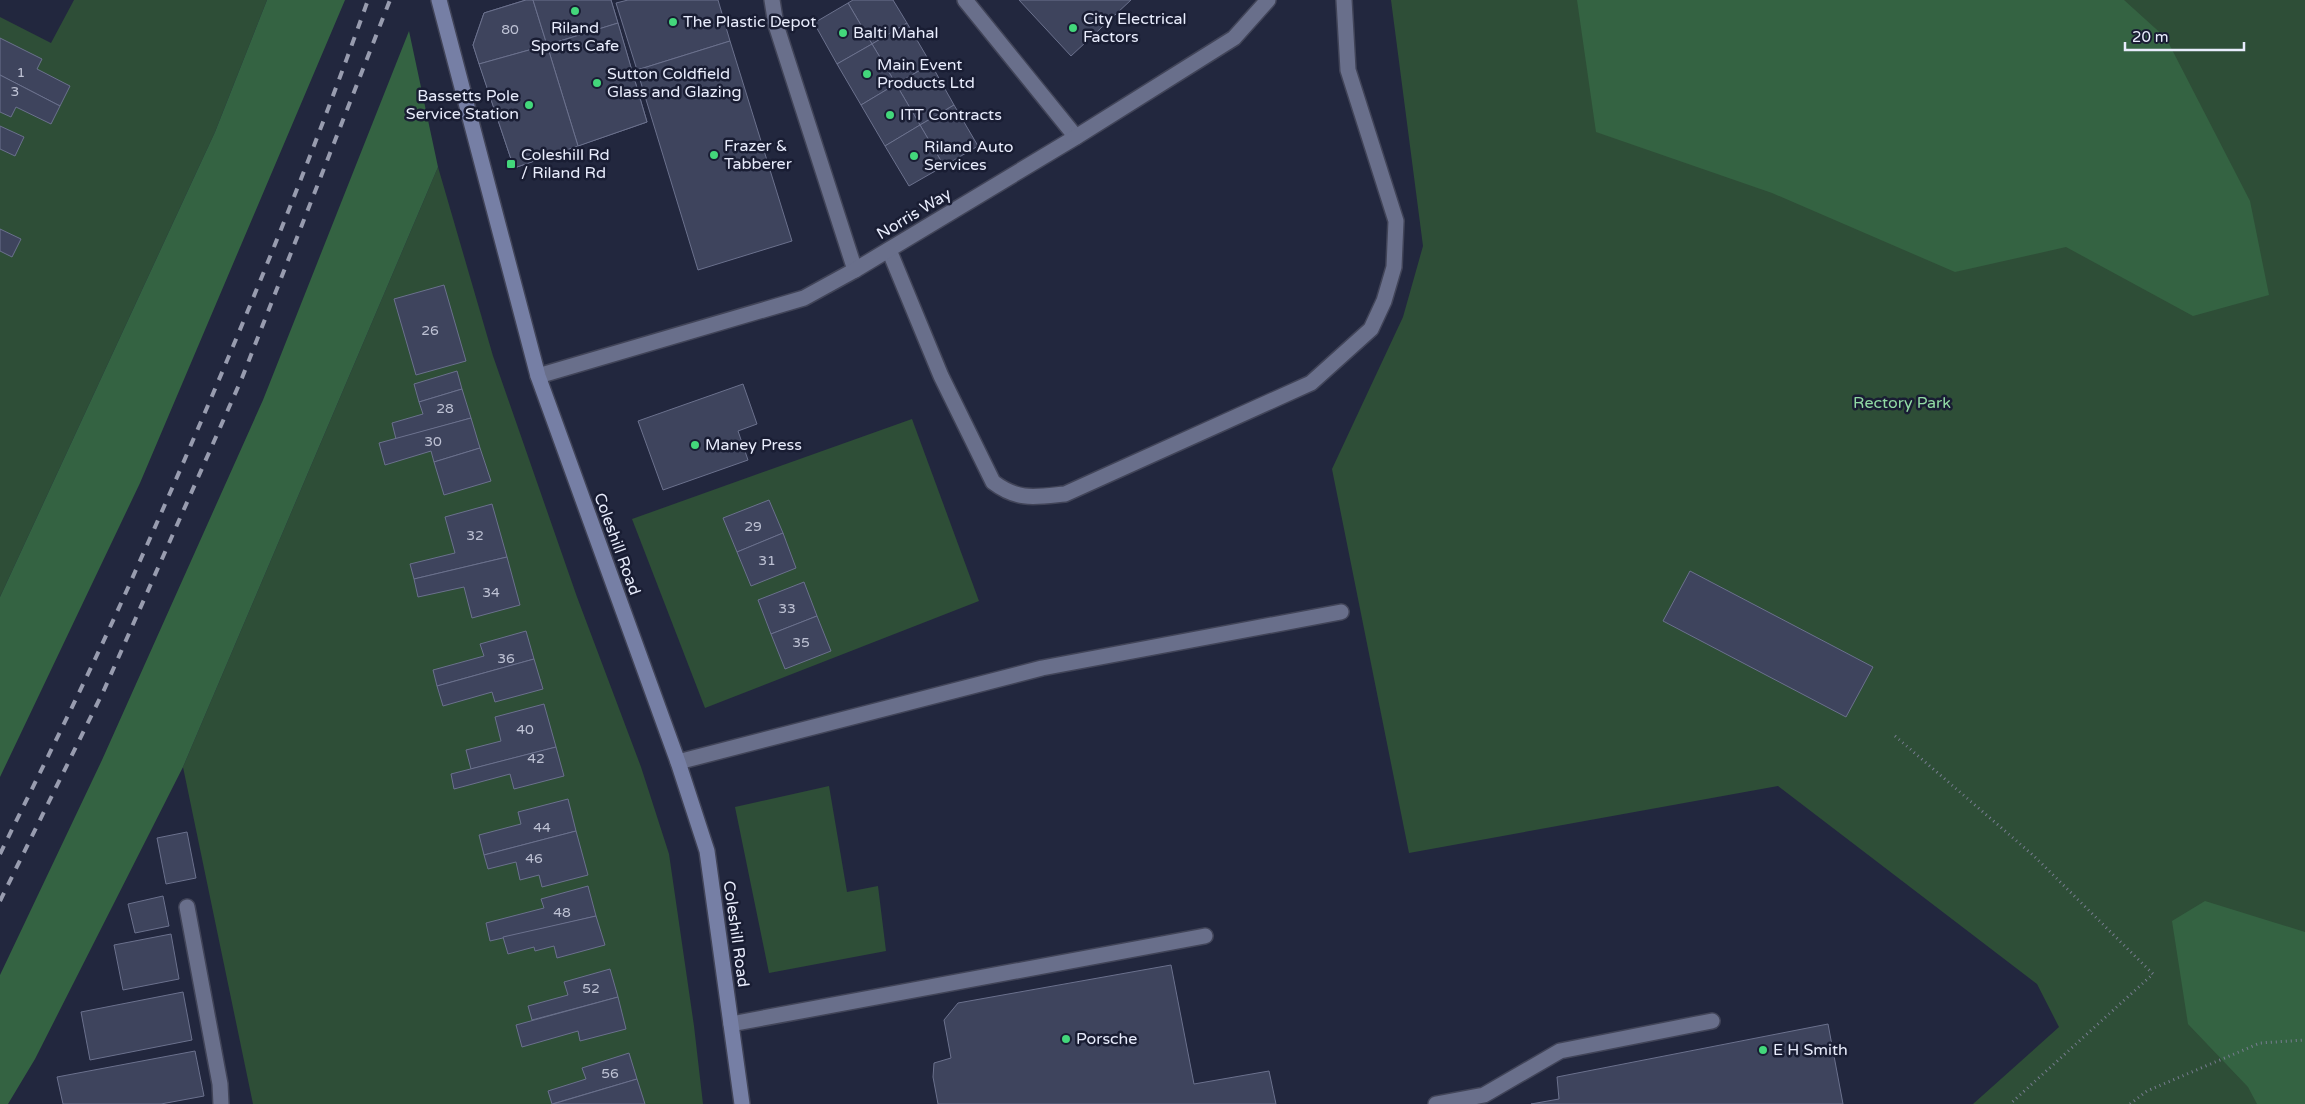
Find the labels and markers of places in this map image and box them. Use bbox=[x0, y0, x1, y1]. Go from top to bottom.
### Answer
marker: Riland Sports Cafe bbox=[569, 5, 581, 17]
place label: City Electrical Factors bbox=[1083, 9, 1186, 47]
place label: The Plastic Depot bbox=[683, 12, 816, 32]
marker: The Plastic Depot bbox=[667, 16, 679, 28]
place label: Riland Sports Cafe bbox=[531, 18, 619, 56]
marker: City Electrical Factors bbox=[1067, 22, 1079, 34]
place label: Balti Mahal bbox=[853, 23, 939, 43]
marker: Balti Mahal bbox=[837, 27, 849, 39]
place label: Main Event Products Ltd bbox=[877, 55, 975, 93]
place label: Sutton Coldfield Glass and Glazing bbox=[607, 64, 741, 102]
marker: Main Event Products Ltd bbox=[861, 68, 873, 80]
marker: Sutton Coldfield Glass and Glazing bbox=[591, 77, 603, 89]
place label: Bassetts Pole Service Station bbox=[406, 86, 519, 124]
marker: Bassetts Pole Service Station bbox=[523, 99, 535, 111]
place label: ITT Contracts bbox=[900, 105, 1002, 125]
marker: ITT Contracts bbox=[884, 109, 896, 121]
place label: Frazer & Tabberer bbox=[724, 136, 793, 174]
place label: Riland Auto Services bbox=[924, 137, 1014, 175]
place label: Coleshill Rd / Riland Rd bbox=[521, 145, 610, 183]
marker: Frazer & Tabberer bbox=[708, 149, 720, 161]
marker: Riland Auto Services bbox=[908, 150, 920, 162]
marker: Coleshill Rd / Riland Rd bbox=[505, 158, 517, 170]
place label: Maney Press bbox=[705, 435, 802, 455]
marker: Maney Press bbox=[689, 439, 701, 451]
place label: Porsche bbox=[1076, 1029, 1137, 1049]
marker: Porsche bbox=[1060, 1033, 1072, 1045]
place label: E H Smith bbox=[1773, 1040, 1848, 1060]
marker: E H Smith bbox=[1757, 1044, 1769, 1056]

